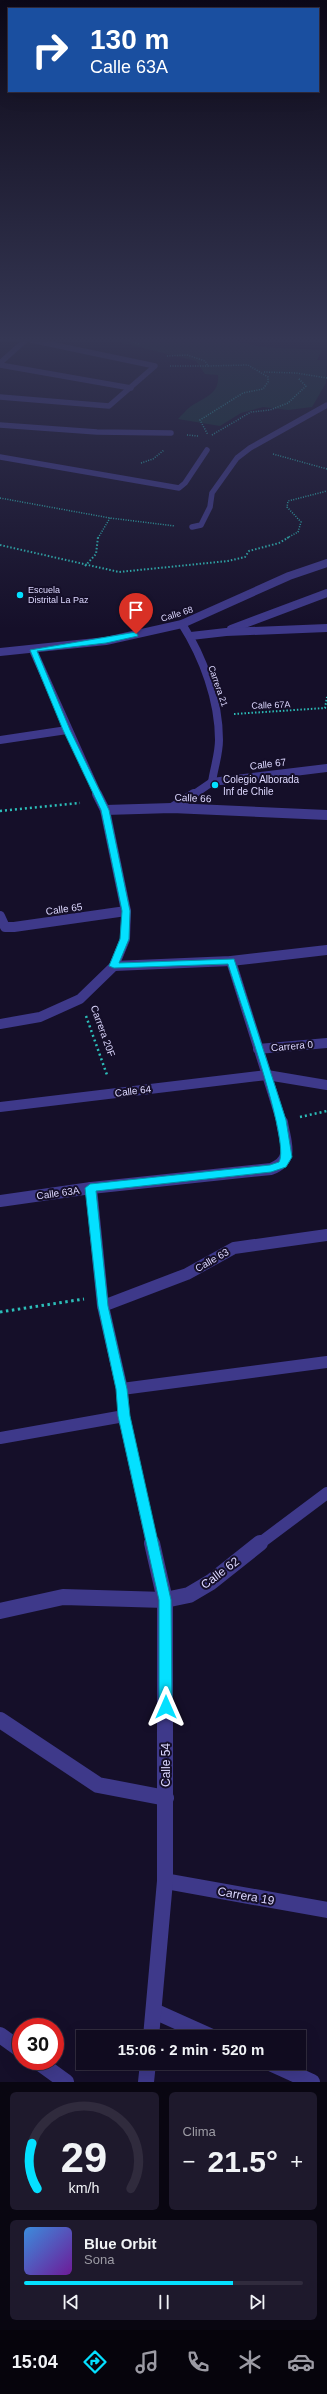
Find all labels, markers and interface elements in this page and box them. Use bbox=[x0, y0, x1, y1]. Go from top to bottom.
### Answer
icon: right bbox=[24, 24, 76, 76]
text: 130 m bbox=[90, 24, 169, 55]
text: Calle 63A bbox=[90, 57, 168, 77]
place label: Escuela Distrital La Paz bbox=[28, 585, 89, 605]
marker: Escuela Distrital La Paz bbox=[15, 590, 25, 600]
pin bbox=[119, 593, 153, 634]
icon: arrive bbox=[125, 599, 147, 621]
street label: Calle 68 bbox=[160, 604, 194, 624]
street label: Carrera 21 bbox=[206, 664, 230, 708]
street label: Calle 67A bbox=[251, 699, 291, 711]
street label: Calle 67 bbox=[249, 756, 287, 772]
place label: Colegio Alborada Inf de Chile bbox=[223, 774, 300, 797]
marker: Colegio Alborada Inf de Chile bbox=[210, 780, 220, 790]
street label: Calle 66 bbox=[174, 792, 212, 804]
street label: Calle 65 bbox=[45, 901, 83, 917]
street label: Carrera 20F bbox=[89, 1004, 117, 1058]
street label: Carrera 0 bbox=[270, 1039, 314, 1053]
street label: Calle 64 bbox=[114, 1083, 152, 1099]
street label: Calle 63A bbox=[36, 1184, 81, 1201]
street label: Calle 63 bbox=[193, 1246, 231, 1274]
street label: Calle 62 bbox=[198, 1554, 242, 1592]
position arrow bbox=[145, 1686, 187, 1728]
street label: Calle 54 bbox=[159, 1743, 173, 1787]
street label: Carrera 19 bbox=[217, 1884, 276, 1908]
speed limit sign: 30 bbox=[12, 2018, 64, 2070]
text: 15:06 · 2 min · 520 m bbox=[118, 2041, 264, 2058]
text: Clima bbox=[183, 2124, 216, 2139]
text: 29 bbox=[61, 2134, 107, 2181]
text: 21.5° bbox=[208, 2145, 278, 2178]
text: − bbox=[183, 2149, 195, 2174]
text: + bbox=[290, 2149, 303, 2174]
text: km/h bbox=[69, 2180, 100, 2196]
text: Blue Orbit bbox=[84, 2235, 157, 2252]
text: Sona bbox=[84, 2252, 114, 2267]
icon: previous bbox=[60, 2291, 82, 2313]
icon: pause bbox=[153, 2291, 175, 2313]
icon: next bbox=[246, 2291, 268, 2313]
icon: directions bbox=[81, 2348, 109, 2376]
icon: music bbox=[133, 2348, 161, 2376]
icon: phone bbox=[184, 2348, 212, 2376]
icon: climate bbox=[236, 2348, 264, 2376]
icon: car bbox=[287, 2348, 315, 2376]
text: 15:04 bbox=[12, 2352, 58, 2372]

